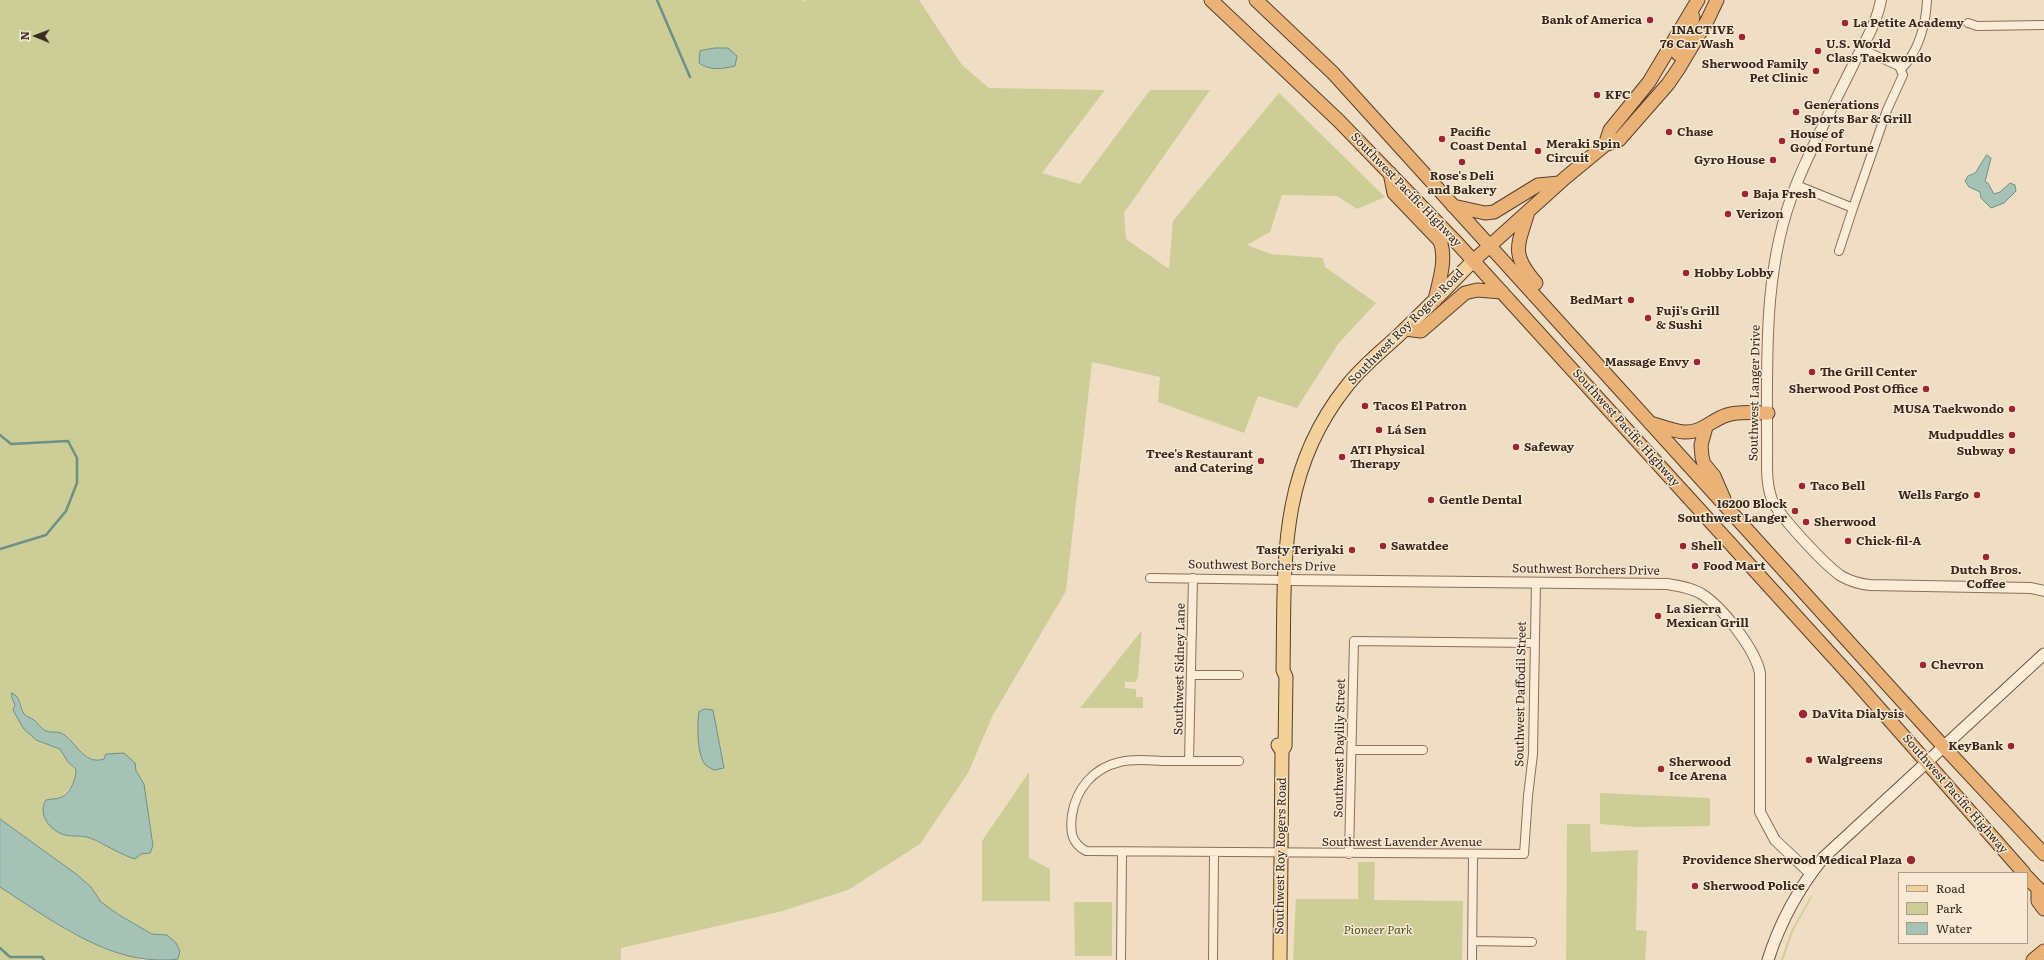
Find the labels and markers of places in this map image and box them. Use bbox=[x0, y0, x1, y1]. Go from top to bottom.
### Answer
place label: Bank of America bbox=[1541, 13, 1642, 27]
marker: Bank of America bbox=[1645, 15, 1655, 25]
place label: La Petite Academy bbox=[1853, 16, 1964, 30]
marker: La Petite Academy bbox=[1840, 18, 1850, 28]
place label: INACTIVE 76 Car Wash bbox=[1660, 23, 1734, 51]
marker: INACTIVE 76 Car Wash bbox=[1737, 32, 1747, 42]
place label: U.S. World Class Taekwondo bbox=[1826, 37, 1931, 65]
marker: U.S. World Class Taekwondo bbox=[1813, 46, 1823, 56]
place label: Sherwood Family Pet Clinic bbox=[1702, 57, 1808, 85]
marker: Sherwood Family Pet Clinic bbox=[1811, 66, 1821, 76]
place label: KFC bbox=[1605, 88, 1630, 102]
marker: KFC bbox=[1592, 90, 1602, 100]
place label: Generations Sports Bar & Grill bbox=[1804, 98, 1912, 126]
marker: Generations Sports Bar & Grill bbox=[1791, 107, 1801, 117]
place label: Pacific Coast Dental bbox=[1450, 125, 1527, 153]
place label: Chase bbox=[1677, 125, 1713, 139]
marker: Chase bbox=[1664, 127, 1674, 137]
place label: House of Good Fortune bbox=[1790, 127, 1874, 155]
marker: Pacific Coast Dental bbox=[1437, 134, 1447, 144]
marker: House of Good Fortune bbox=[1777, 136, 1787, 146]
place label: Meraki Spin Circuit bbox=[1546, 137, 1621, 165]
marker: Meraki Spin Circuit bbox=[1533, 146, 1543, 156]
place label: Gyro House bbox=[1694, 153, 1765, 167]
marker: Gyro House bbox=[1768, 155, 1778, 165]
marker: Rose's Deli and Bakery bbox=[1457, 157, 1467, 167]
place label: Rose's Deli and Bakery bbox=[1428, 169, 1496, 197]
place label: Baja Fresh bbox=[1753, 187, 1816, 201]
marker: Baja Fresh bbox=[1740, 189, 1750, 199]
place label: Verizon bbox=[1736, 207, 1784, 221]
marker: Verizon bbox=[1723, 209, 1733, 219]
place label: Hobby Lobby bbox=[1694, 266, 1774, 280]
marker: Hobby Lobby bbox=[1681, 268, 1691, 278]
place label: BedMart bbox=[1570, 293, 1623, 307]
marker: BedMart bbox=[1626, 295, 1636, 305]
place label: Fuji's Grill & Sushi bbox=[1656, 304, 1720, 332]
marker: Fuji's Grill & Sushi bbox=[1643, 313, 1653, 323]
place label: Massage Envy bbox=[1605, 355, 1689, 369]
marker: Massage Envy bbox=[1692, 357, 1702, 367]
place label: The Grill Center bbox=[1820, 365, 1917, 379]
marker: The Grill Center bbox=[1807, 367, 1817, 377]
place label: Sherwood Post Office bbox=[1789, 382, 1918, 396]
marker: Sherwood Post Office bbox=[1921, 384, 1931, 394]
place label: Tacos El Patron bbox=[1373, 399, 1467, 413]
marker: Tacos El Patron bbox=[1360, 401, 1370, 411]
place label: MUSA Taekwondo bbox=[1893, 402, 2004, 416]
marker: MUSA Taekwondo bbox=[2007, 404, 2017, 414]
place label: Lá Sen bbox=[1387, 423, 1427, 437]
marker: Lá Sen bbox=[1374, 425, 1384, 435]
place label: Mudpuddles bbox=[1928, 428, 2004, 442]
marker: Mudpuddles bbox=[2007, 430, 2017, 440]
place label: Safeway bbox=[1524, 440, 1574, 454]
marker: Safeway bbox=[1511, 442, 1521, 452]
place label: ATI Physical Therapy bbox=[1350, 443, 1425, 471]
place label: Subway bbox=[1957, 444, 2004, 458]
marker: Subway bbox=[2007, 446, 2017, 456]
place label: Tree's Restaurant and Catering bbox=[1146, 447, 1253, 475]
marker: ATI Physical Therapy bbox=[1337, 452, 1347, 462]
marker: Tree's Restaurant and Catering bbox=[1256, 456, 1266, 466]
place label: Taco Bell bbox=[1810, 479, 1865, 493]
marker: Taco Bell bbox=[1797, 481, 1807, 491]
place label: Wells Fargo bbox=[1898, 488, 1969, 502]
marker: Wells Fargo bbox=[1972, 490, 1982, 500]
place label: Gentle Dental bbox=[1439, 493, 1522, 507]
marker: Gentle Dental bbox=[1426, 495, 1436, 505]
place label: 16200 Block Southwest Langer bbox=[1678, 497, 1787, 525]
marker: 16200 Block Southwest Langer bbox=[1790, 506, 1800, 516]
place label: Sherwood bbox=[1814, 515, 1876, 529]
marker: Sherwood bbox=[1801, 517, 1811, 527]
place label: Chick-fil-A bbox=[1856, 534, 1921, 548]
marker: Chick-fil-A bbox=[1843, 536, 1853, 546]
place label: Sawatdee bbox=[1391, 539, 1449, 553]
place label: Shell bbox=[1691, 539, 1722, 553]
marker: Sawatdee bbox=[1378, 541, 1388, 551]
marker: Shell bbox=[1678, 541, 1688, 551]
place label: Tasty Teriyaki bbox=[1256, 543, 1344, 557]
marker: Tasty Teriyaki bbox=[1347, 545, 1357, 555]
marker: Dutch Bros. Coffee bbox=[1981, 552, 1991, 562]
place label: Food Mart bbox=[1703, 559, 1766, 573]
marker: Food Mart bbox=[1690, 561, 1700, 571]
place label: Dutch Bros. Coffee bbox=[1950, 563, 2022, 591]
place label: La Sierra Mexican Grill bbox=[1666, 602, 1749, 630]
marker: La Sierra Mexican Grill bbox=[1653, 611, 1663, 621]
place label: Chevron bbox=[1931, 658, 1984, 672]
marker: Chevron bbox=[1918, 660, 1928, 670]
place label: DaVita Dialysis bbox=[1812, 707, 1904, 721]
marker: DaVita Dialysis bbox=[1797, 708, 1809, 720]
place label: KeyBank bbox=[1948, 739, 2003, 753]
marker: KeyBank bbox=[2006, 741, 2016, 751]
place label: Walgreens bbox=[1817, 753, 1882, 767]
place label: Sherwood Ice Arena bbox=[1669, 755, 1731, 783]
marker: Walgreens bbox=[1804, 755, 1814, 765]
marker: Sherwood Ice Arena bbox=[1656, 764, 1666, 774]
place label: Providence Sherwood Medical Plaza bbox=[1682, 853, 1902, 867]
marker: Providence Sherwood Medical Plaza bbox=[1905, 854, 1917, 866]
place label: Sherwood Police bbox=[1703, 879, 1805, 893]
marker: Sherwood Police bbox=[1690, 881, 1700, 891]

